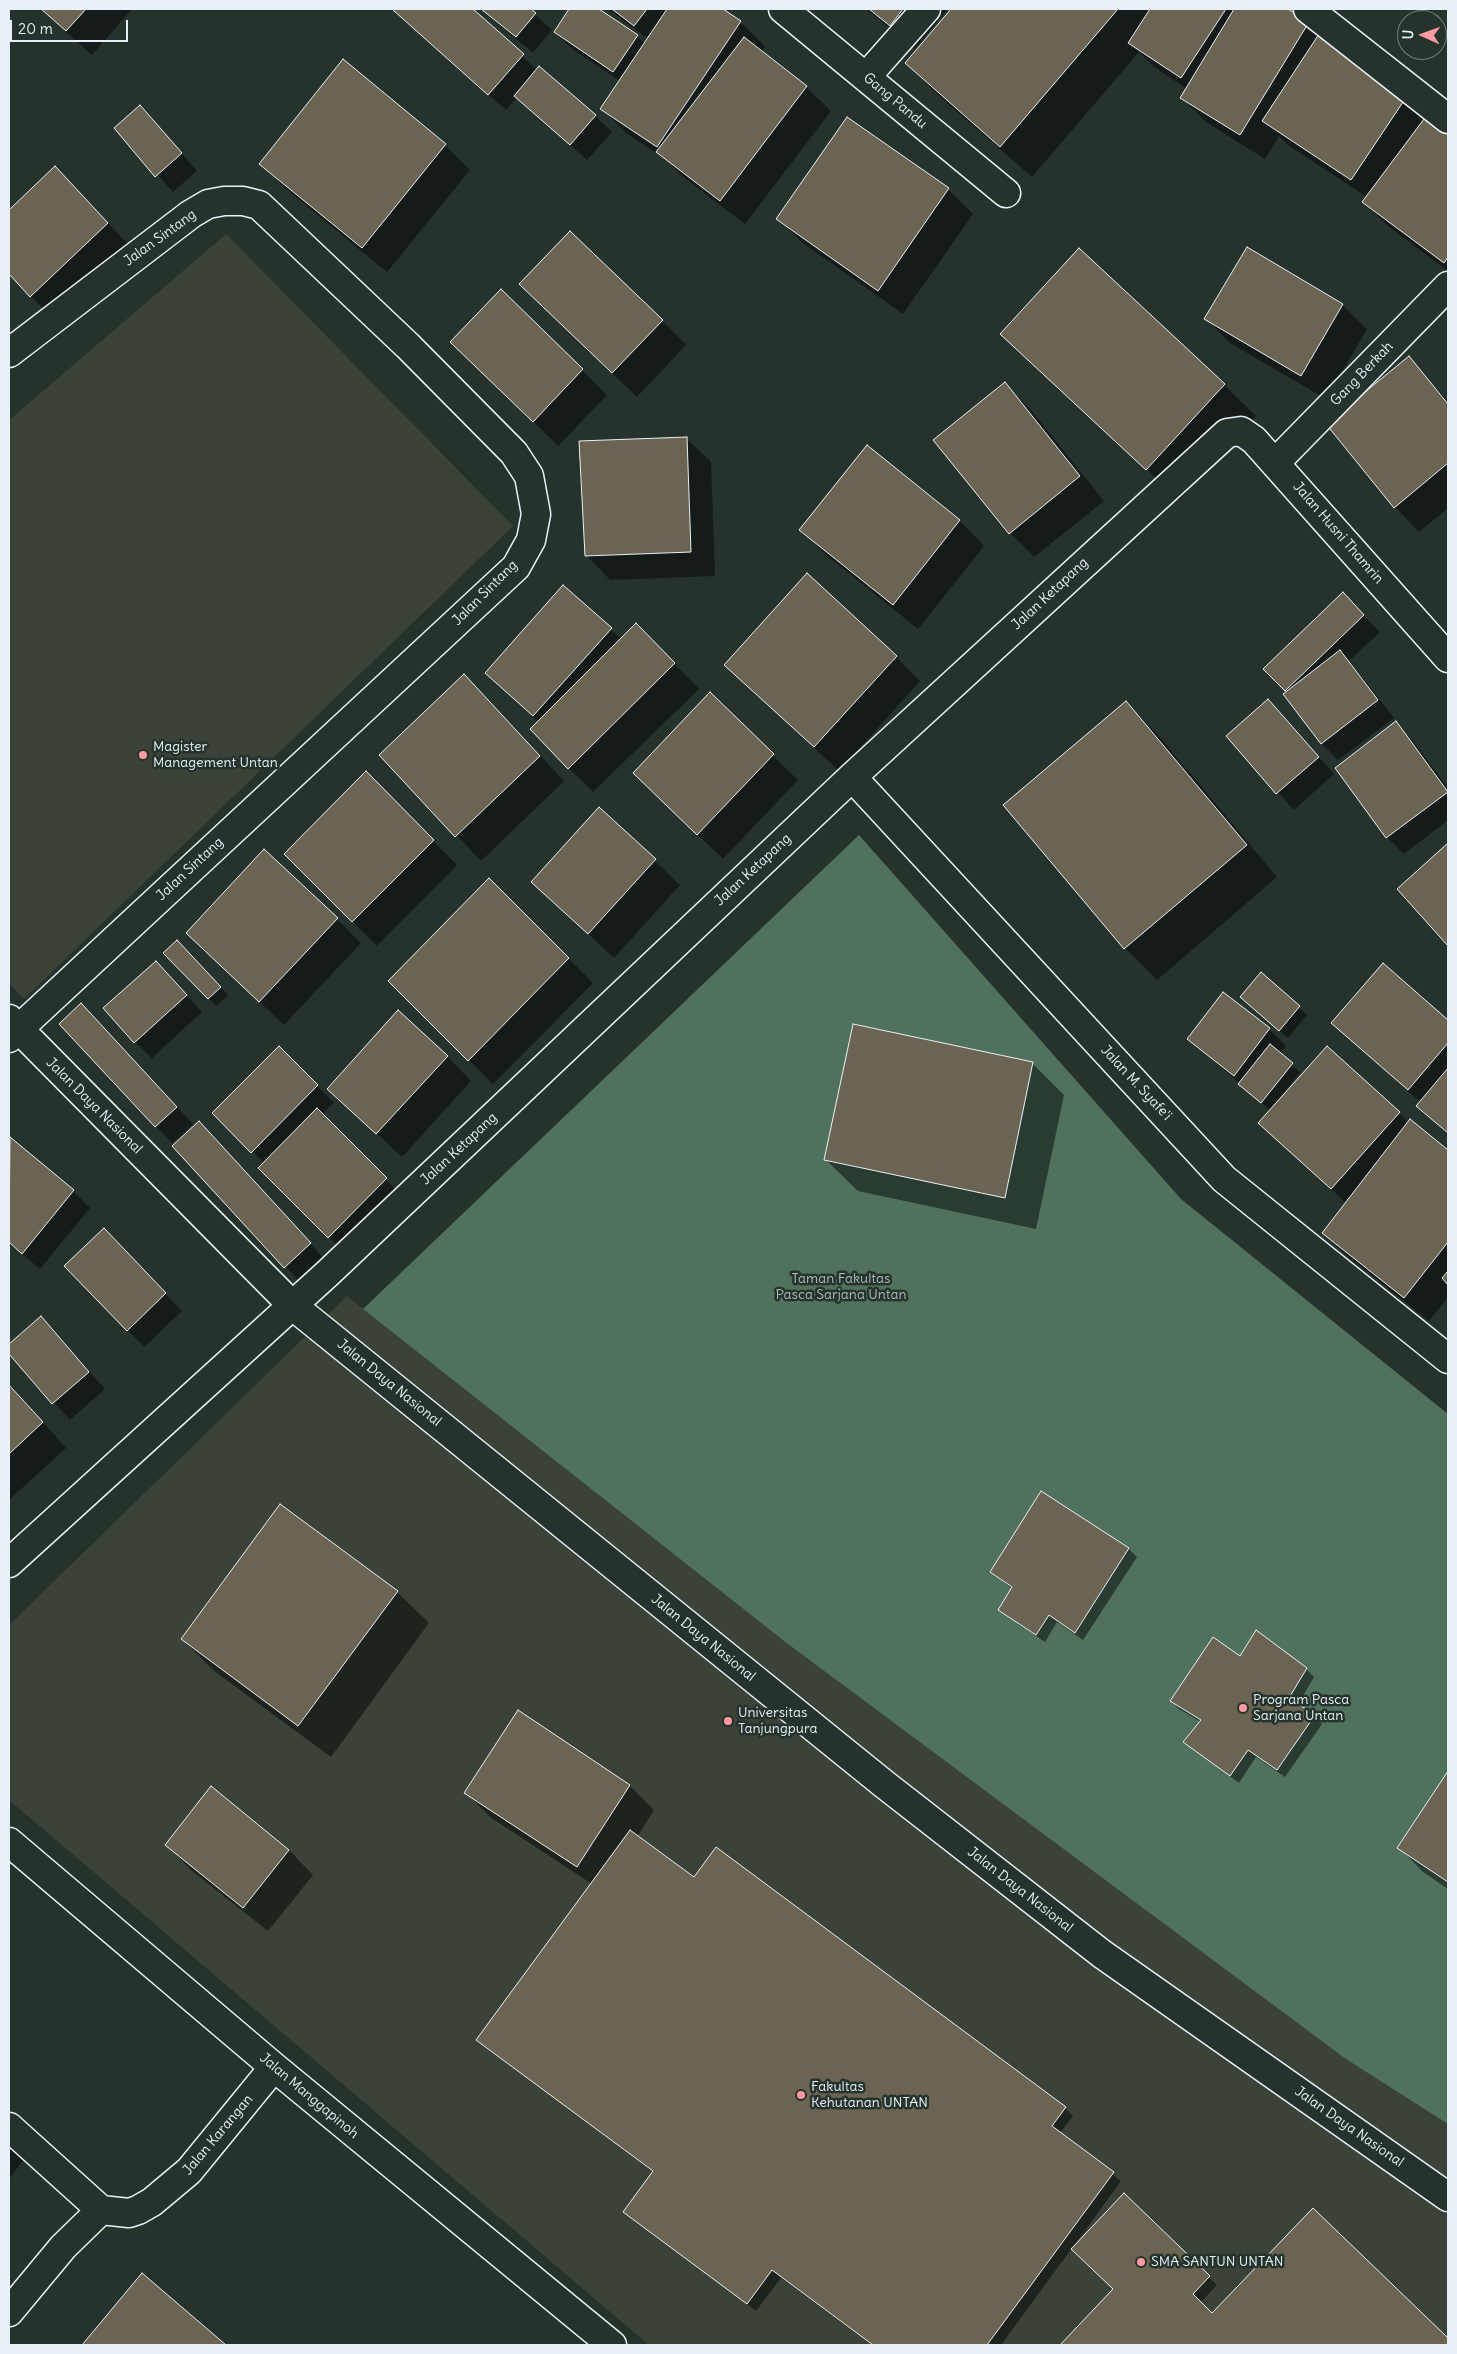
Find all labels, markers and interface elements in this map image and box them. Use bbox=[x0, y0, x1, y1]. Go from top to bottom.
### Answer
scale bar bbox=[12, 10, 130, 42]
north arrow bbox=[1397, 10, 1447, 60]
text: 20 m bbox=[18, 19, 53, 38]
text: U bbox=[1399, 29, 1417, 40]
street label: Gang Pandu bbox=[860, 70, 930, 132]
street label: Jalan Sintang bbox=[121, 206, 199, 270]
street label: Gang Berkah bbox=[1327, 338, 1397, 410]
street label: Jalan Husni Thamrin bbox=[1289, 479, 1387, 587]
street label: Jalan Ketapang bbox=[1008, 554, 1092, 634]
street label: Jalan Sintang bbox=[449, 557, 521, 629]
place label: Magister Management Untan bbox=[153, 739, 278, 772]
marker: Magister Management Untan bbox=[137, 749, 149, 761]
street label: Jalan Ketapang bbox=[711, 830, 795, 910]
street label: Jalan Sintang bbox=[153, 834, 227, 904]
street label: Jalan M. Syafe'i bbox=[1097, 1042, 1175, 1124]
street label: Jalan Daya Nasional bbox=[42, 1054, 146, 1158]
street label: Jalan Ketapang bbox=[417, 1109, 501, 1189]
park label: Taman Fakultas Pasca Sarjana Untan bbox=[775, 1271, 907, 1304]
street label: Jalan Daya Nasional bbox=[334, 1336, 444, 1430]
street label: Jalan Daya Nasional bbox=[648, 1591, 758, 1685]
place label: Program Pasca Sarjana Untan bbox=[1253, 1692, 1349, 1724]
marker: Program Pasca Sarjana Untan bbox=[1237, 1702, 1249, 1714]
place label: Universitas Tanjungpura bbox=[738, 1705, 817, 1738]
marker: Universitas Tanjungpura bbox=[722, 1715, 734, 1727]
street label: Jalan Daya Nasional bbox=[964, 1844, 1076, 1936]
street label: Jalan Manggapinoh bbox=[256, 2050, 362, 2142]
place label: Fakultas Kehutanan UNTAN bbox=[811, 2079, 928, 2112]
street label: Jalan Daya Nasional bbox=[1291, 2083, 1407, 2171]
marker: Fakultas Kehutanan UNTAN bbox=[795, 2089, 807, 2101]
street label: Jalan Karangan bbox=[180, 2091, 256, 2179]
place label: SMA SANTUN UNTAN bbox=[1151, 2254, 1283, 2270]
marker: SMA SANTUN UNTAN bbox=[1135, 2256, 1147, 2268]

